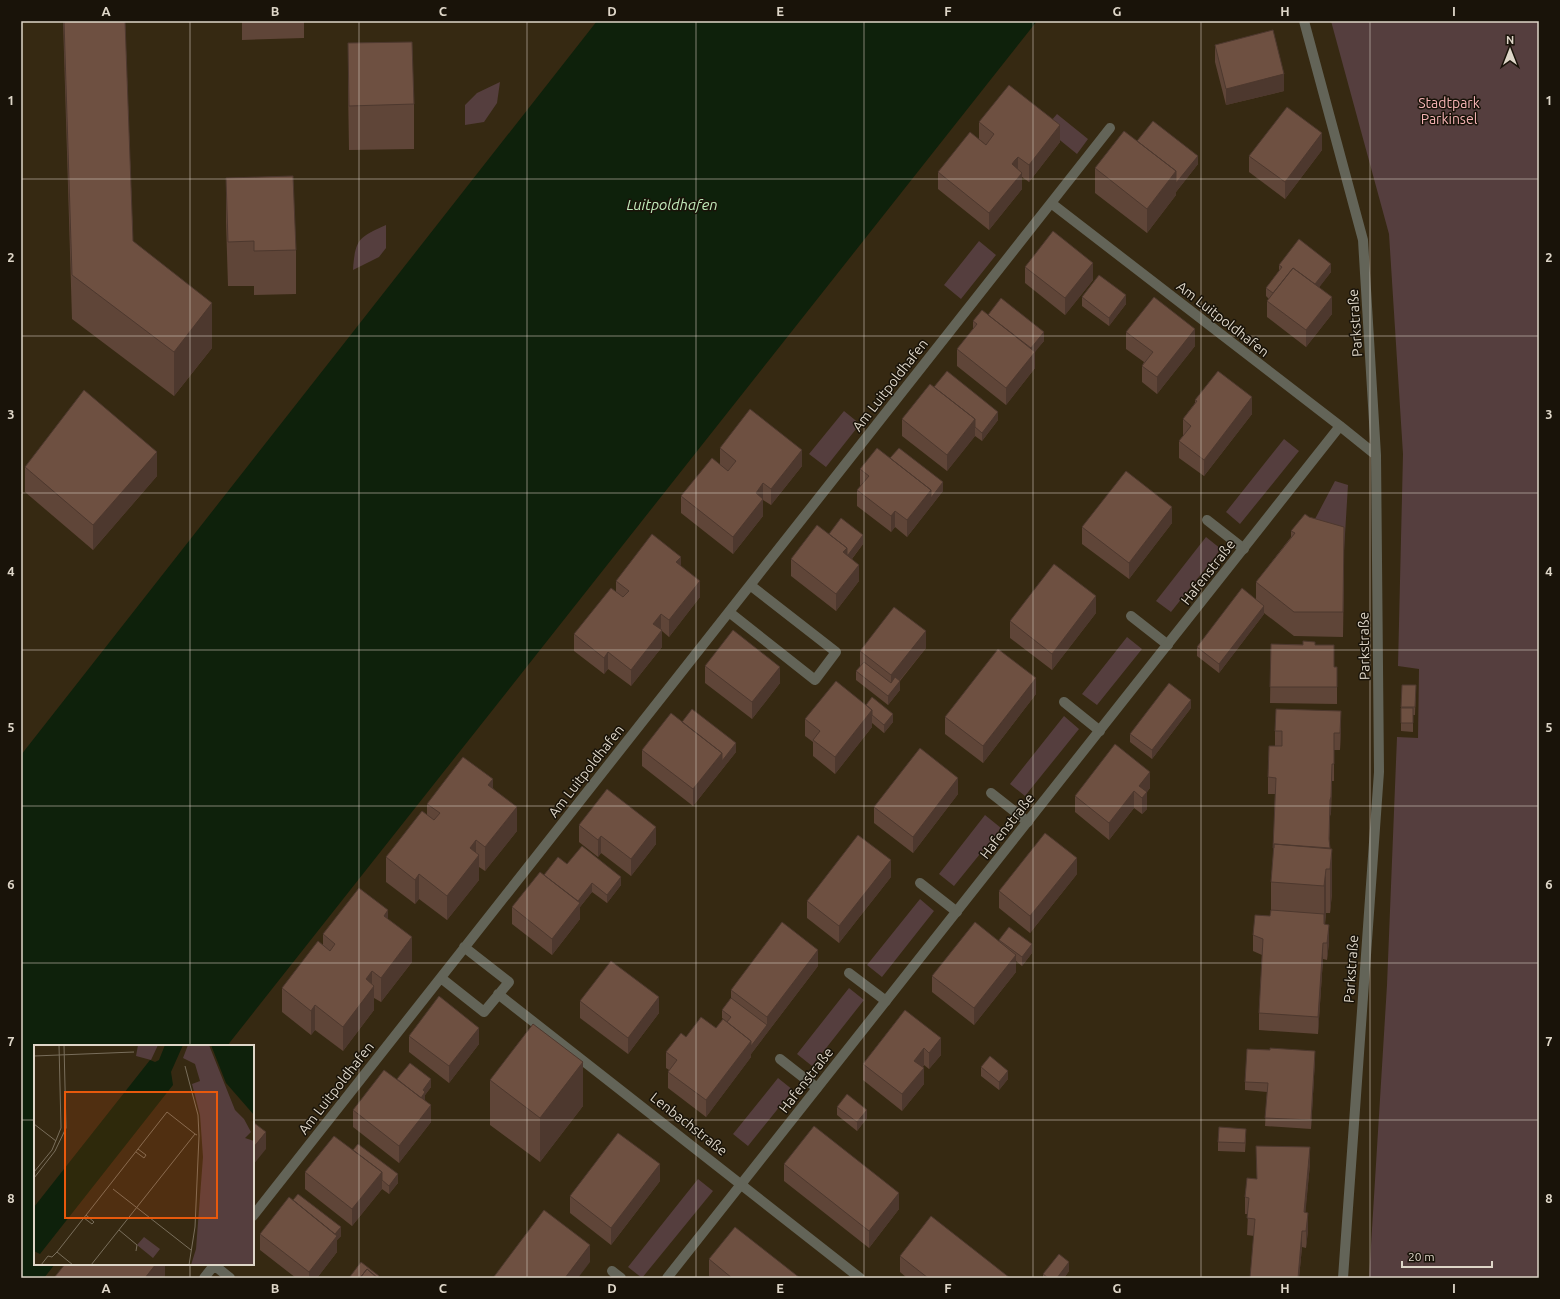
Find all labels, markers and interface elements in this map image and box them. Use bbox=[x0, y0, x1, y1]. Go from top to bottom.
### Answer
text: A bbox=[101, 4, 111, 18]
text: B bbox=[271, 4, 280, 18]
text: C bbox=[439, 4, 448, 18]
text: D bbox=[607, 4, 617, 18]
text: E bbox=[776, 4, 784, 18]
text: F bbox=[944, 4, 952, 18]
text: G bbox=[1113, 4, 1122, 18]
text: H bbox=[1280, 4, 1290, 18]
text: I bbox=[1452, 4, 1456, 18]
north arrow bbox=[1490, 30, 1530, 70]
text: N bbox=[1506, 34, 1514, 46]
text: 1 bbox=[7, 93, 15, 107]
text: 1 bbox=[1545, 93, 1553, 107]
park label: Stadtpark Parkinsel bbox=[1418, 95, 1480, 127]
water label: Luitpoldhafen bbox=[626, 196, 718, 213]
text: 2 bbox=[7, 250, 15, 264]
text: 2 bbox=[1545, 250, 1553, 264]
street label: Am Luitpoldhafen bbox=[1174, 278, 1272, 360]
street label: Parkstraße bbox=[1345, 288, 1365, 358]
street label: Am Luitpoldhafen bbox=[849, 336, 931, 434]
text: 3 bbox=[7, 407, 15, 421]
text: 3 bbox=[1545, 407, 1553, 421]
street label: Hafenstraße bbox=[1178, 536, 1238, 608]
text: 4 bbox=[7, 564, 15, 578]
text: 4 bbox=[1545, 564, 1553, 578]
street label: Parkstraße bbox=[1355, 612, 1373, 680]
text: 5 bbox=[7, 720, 15, 734]
text: 5 bbox=[1545, 720, 1553, 734]
street label: Am Luitpoldhafen bbox=[545, 722, 627, 820]
street label: Hafenstraße bbox=[977, 790, 1037, 862]
text: 6 bbox=[7, 877, 15, 891]
text: 6 bbox=[1545, 877, 1553, 891]
street label: Parkstraße bbox=[1341, 934, 1361, 1004]
text: 7 bbox=[7, 1034, 15, 1048]
text: 7 bbox=[1545, 1034, 1553, 1048]
street label: Am Luitpoldhafen bbox=[295, 1039, 377, 1137]
street label: Hafenstraße bbox=[776, 1044, 836, 1116]
inset map bbox=[34, 1045, 254, 1265]
street label: Lenbachstraße bbox=[647, 1089, 731, 1159]
text: 8 bbox=[7, 1191, 15, 1205]
text: 8 bbox=[1545, 1191, 1553, 1205]
scale bar bbox=[1402, 1243, 1492, 1269]
text: 20 m bbox=[1408, 1250, 1435, 1263]
text: A bbox=[101, 1281, 111, 1295]
text: B bbox=[271, 1281, 280, 1295]
text: C bbox=[439, 1281, 448, 1295]
text: D bbox=[607, 1281, 617, 1295]
text: E bbox=[776, 1281, 784, 1295]
text: F bbox=[944, 1281, 952, 1295]
text: G bbox=[1113, 1281, 1122, 1295]
text: H bbox=[1280, 1281, 1290, 1295]
text: I bbox=[1452, 1281, 1456, 1295]

